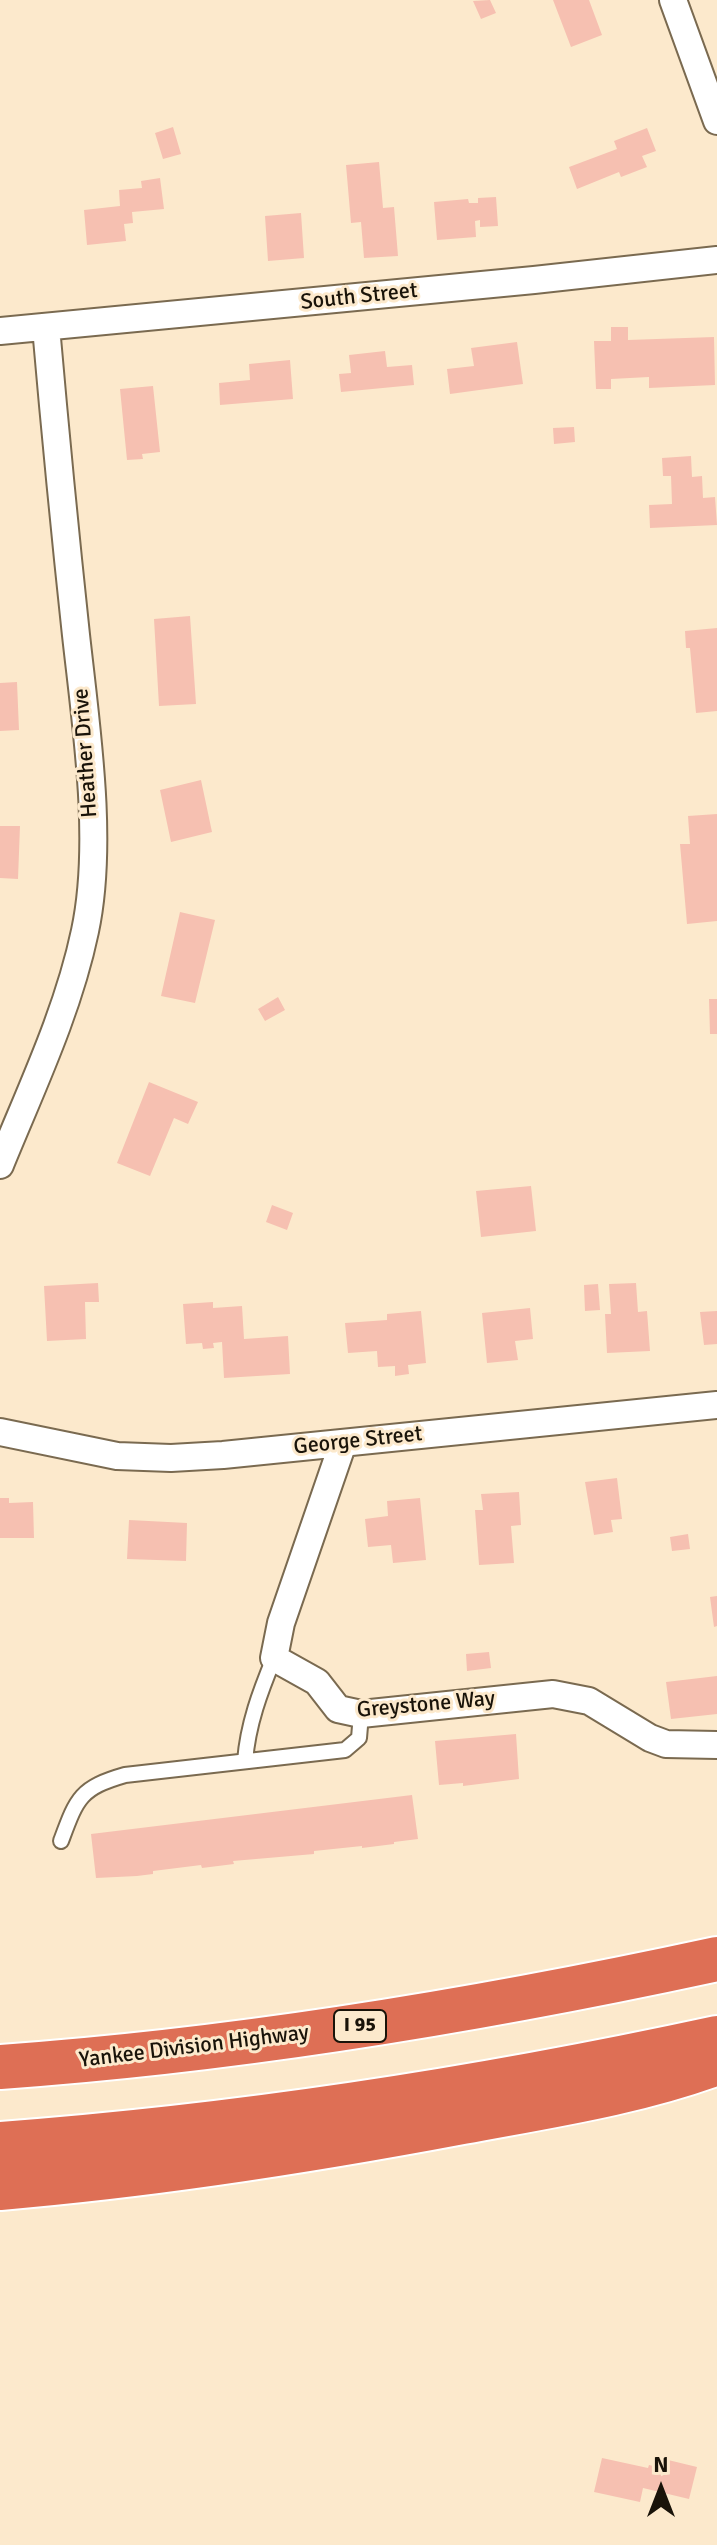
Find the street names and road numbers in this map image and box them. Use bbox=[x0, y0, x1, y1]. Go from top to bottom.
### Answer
street label: South Street bbox=[299, 278, 419, 316]
street label: Heather Drive bbox=[68, 687, 104, 819]
street label: George Street bbox=[292, 1421, 424, 1461]
street label: Greystone Way bbox=[356, 1686, 496, 1724]
road number: I 95 bbox=[334, 2010, 386, 2042]
street label: Yankee Division Highway bbox=[78, 2020, 310, 2074]

